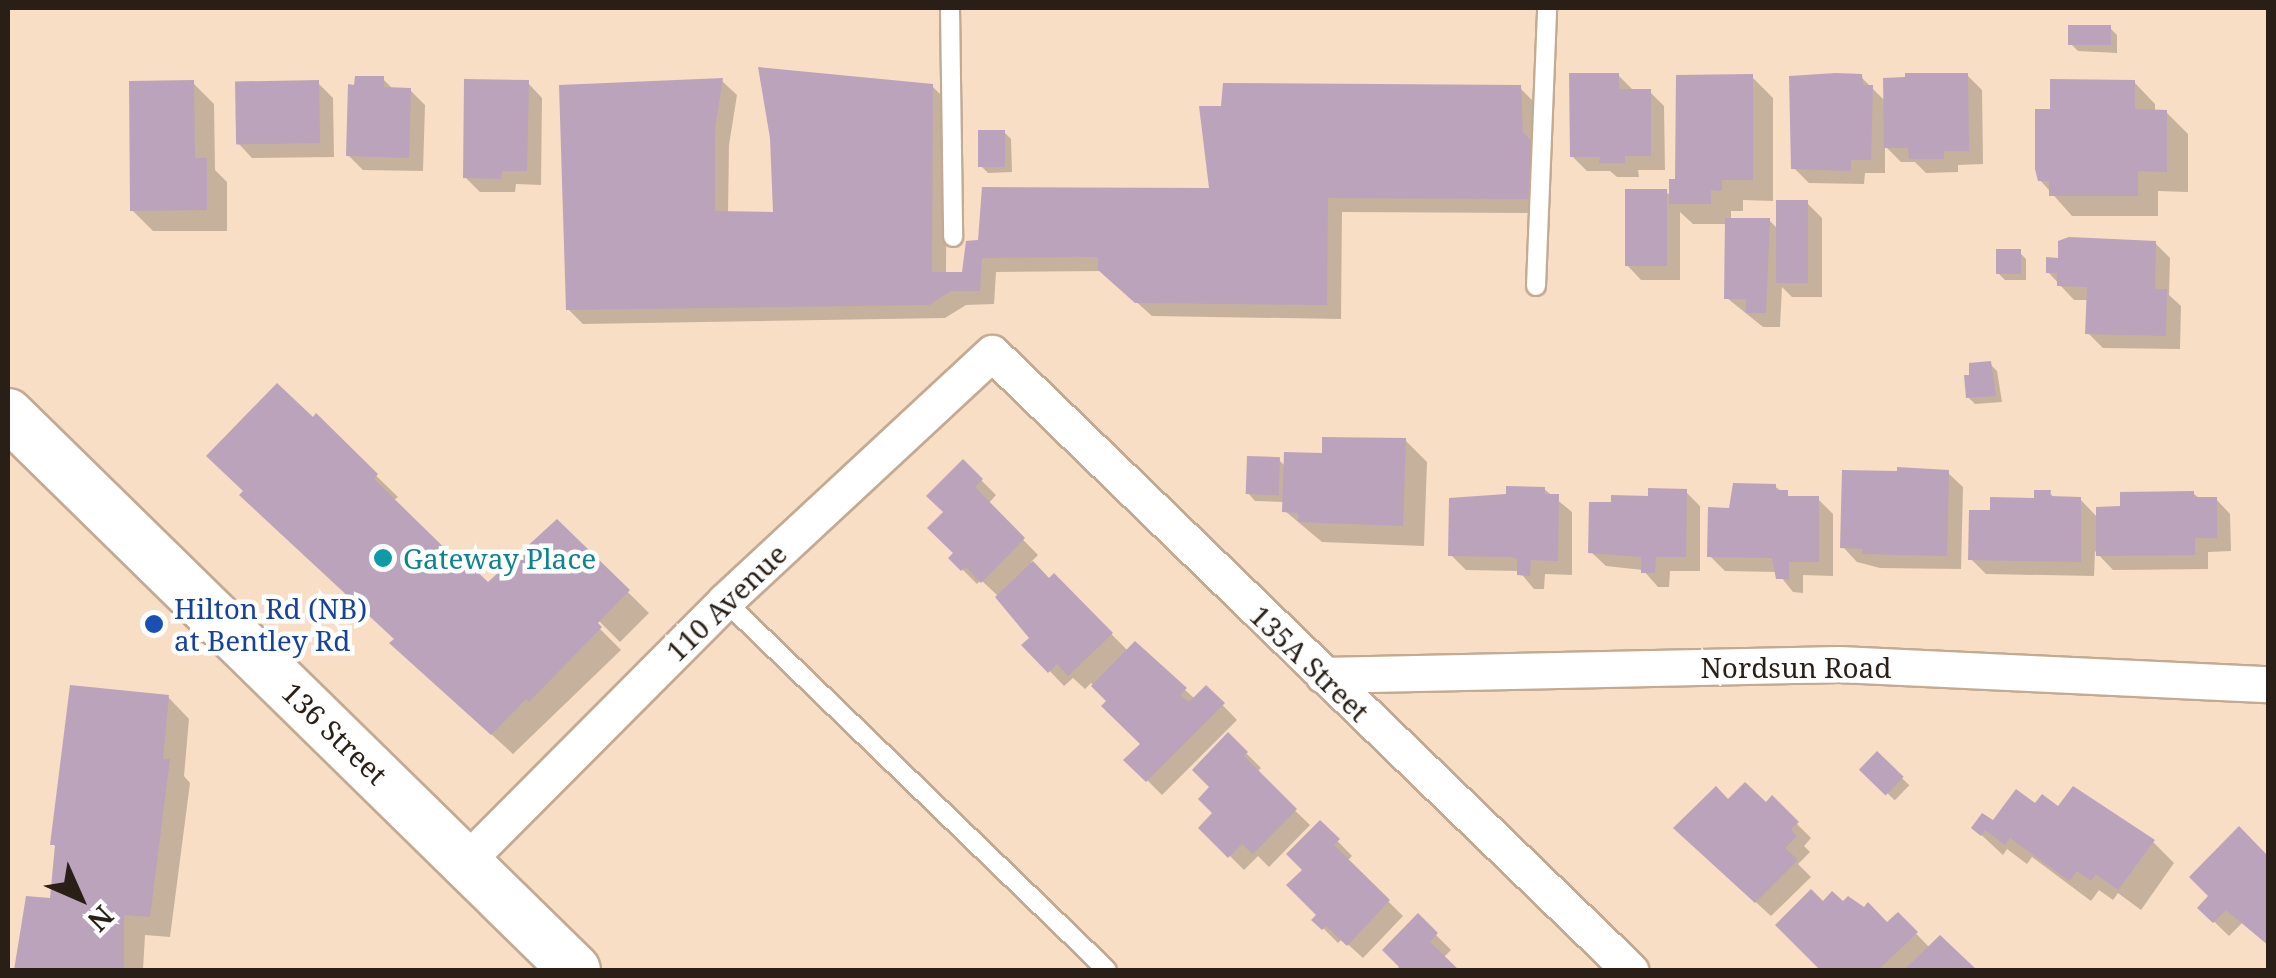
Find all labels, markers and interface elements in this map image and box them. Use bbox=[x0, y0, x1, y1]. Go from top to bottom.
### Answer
street label: 110 Avenue bbox=[659, 536, 793, 668]
place label: Gateway Place bbox=[403, 541, 596, 575]
marker: Gateway Place bbox=[372, 547, 394, 569]
place label: Hilton Rd (NB) at Bentley Rd bbox=[174, 591, 367, 657]
street label: 135A Street bbox=[1244, 598, 1376, 728]
marker: Hilton Rd (NB) at Bentley Rd bbox=[143, 613, 165, 635]
street label: Nordsun Road bbox=[1700, 650, 1892, 684]
street label: 136 Street bbox=[276, 675, 394, 791]
north arrow bbox=[30, 848, 130, 948]
text: N bbox=[80, 898, 122, 940]

